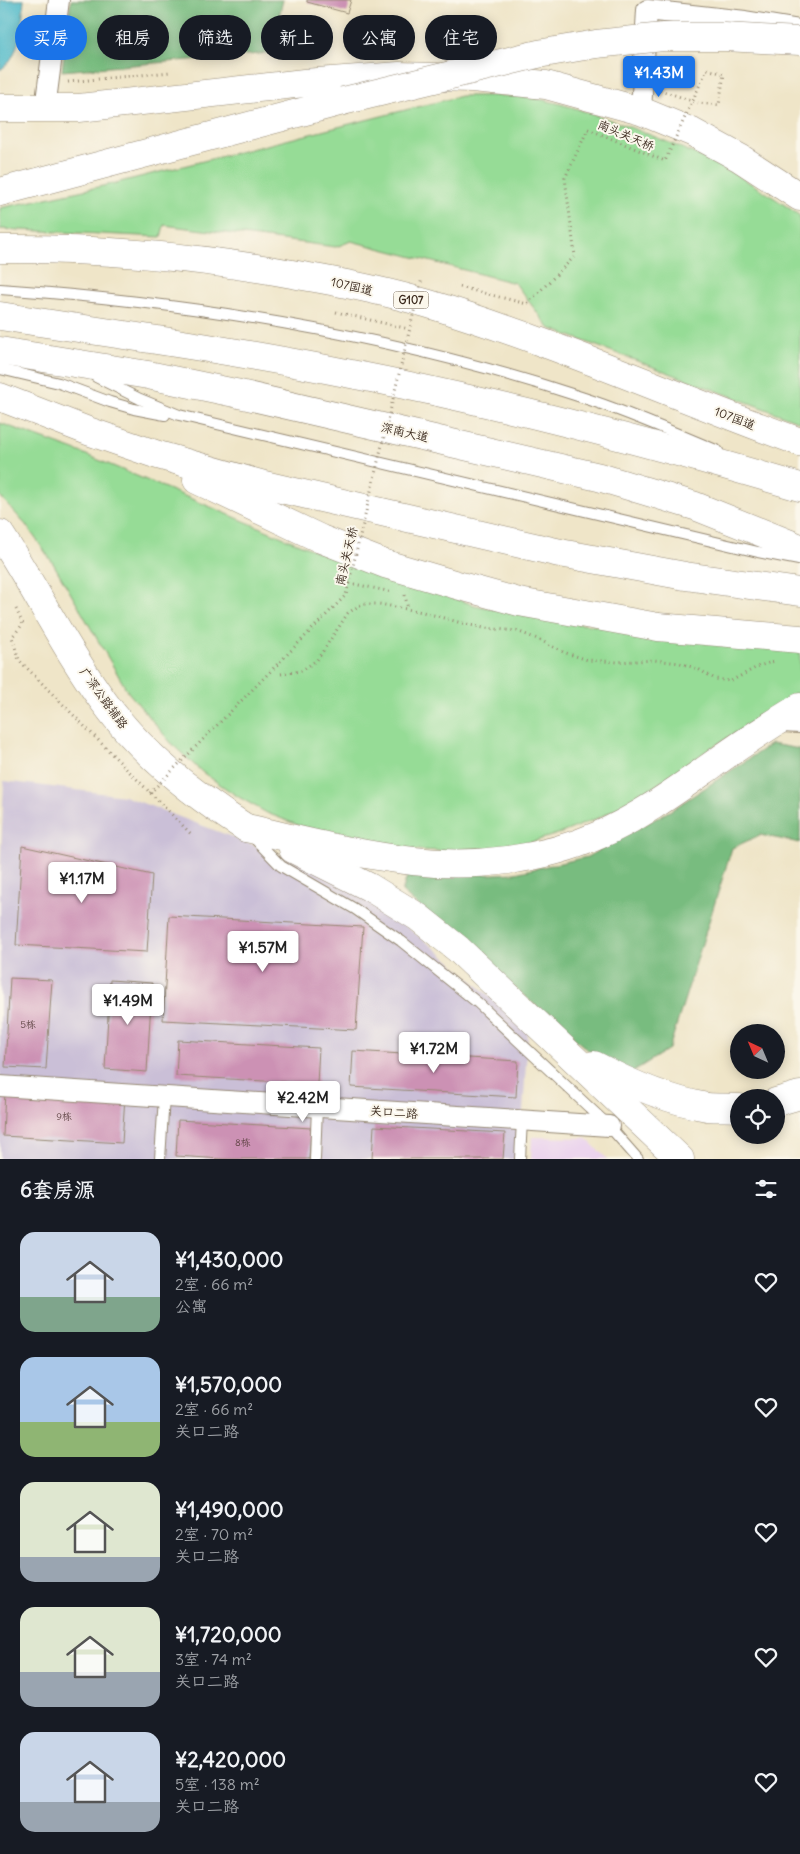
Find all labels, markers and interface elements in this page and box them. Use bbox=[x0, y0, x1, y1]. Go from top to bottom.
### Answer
chip: 买房 bbox=[15, 15, 87, 60]
chip: 租房 bbox=[97, 15, 169, 60]
chip: 筛选 bbox=[179, 15, 251, 60]
chip: 新上 bbox=[261, 15, 333, 60]
chip: 公寓 bbox=[343, 15, 415, 60]
chip: 住宅 bbox=[425, 15, 497, 60]
pin: ¥1.43M bbox=[618, 56, 700, 98]
text: ¥1.43M bbox=[634, 62, 684, 82]
street label: 南头关天桥 bbox=[595, 116, 657, 154]
street label: 107国道 bbox=[330, 274, 374, 298]
road number: G107 bbox=[394, 292, 428, 308]
street label: 107国道 bbox=[713, 403, 757, 433]
street label: 深南大道 bbox=[380, 419, 430, 445]
street label: 南头关天桥 bbox=[332, 524, 360, 587]
street label: 广深公路辅路 bbox=[77, 664, 131, 732]
pin: ¥1.17M bbox=[41, 862, 123, 904]
text: ¥1.17M bbox=[59, 868, 105, 888]
pin: ¥1.57M bbox=[222, 930, 304, 973]
text: ¥1.57M bbox=[238, 937, 288, 957]
pin: ¥1.49M bbox=[87, 984, 169, 1026]
text: ¥1.49M bbox=[103, 990, 153, 1010]
house number: 5栋 bbox=[20, 1018, 36, 1031]
north arrow bbox=[730, 1024, 785, 1079]
map controls bbox=[730, 1024, 785, 1144]
pin: ¥1.72M bbox=[393, 1032, 475, 1074]
text: ¥1.72M bbox=[410, 1038, 458, 1058]
pin: ¥2.42M bbox=[262, 1080, 344, 1123]
text: ¥2.42M bbox=[277, 1087, 329, 1107]
button: locate bbox=[730, 1089, 785, 1144]
street label: 关口二路 bbox=[370, 1103, 418, 1121]
house number: 9栋 bbox=[56, 1110, 72, 1123]
house number: 8栋 bbox=[235, 1136, 251, 1149]
icon: filters bbox=[752, 1175, 780, 1203]
text: 6套房源 bbox=[20, 1176, 95, 1203]
text: ¥1,430,000 bbox=[175, 1246, 283, 1273]
icon: home bbox=[60, 1252, 120, 1312]
icon: heart bbox=[752, 1268, 780, 1296]
text: 2室 · 66 m² bbox=[175, 1274, 253, 1294]
text: 公寓 bbox=[175, 1296, 207, 1316]
text: ¥1,570,000 bbox=[175, 1371, 282, 1398]
icon: home bbox=[60, 1377, 120, 1437]
icon: heart bbox=[752, 1393, 780, 1421]
text: 2室 · 66 m² bbox=[175, 1399, 253, 1419]
text: 关口二路 bbox=[175, 1421, 239, 1441]
text: ¥1,490,000 bbox=[175, 1496, 284, 1523]
icon: home bbox=[60, 1502, 120, 1562]
icon: heart bbox=[752, 1518, 780, 1546]
text: 2室 · 70 m² bbox=[175, 1524, 253, 1544]
text: 关口二路 bbox=[175, 1546, 239, 1566]
text: ¥1,720,000 bbox=[175, 1621, 282, 1648]
icon: home bbox=[60, 1627, 120, 1687]
icon: heart bbox=[752, 1643, 780, 1671]
text: 3室 · 74 m² bbox=[175, 1649, 252, 1669]
text: 关口二路 bbox=[175, 1671, 239, 1691]
text: ¥2,420,000 bbox=[175, 1746, 286, 1773]
icon: home bbox=[60, 1752, 120, 1812]
icon: heart bbox=[752, 1768, 780, 1796]
text: 5室 · 138 m² bbox=[175, 1774, 260, 1794]
text: 关口二路 bbox=[175, 1796, 239, 1816]

